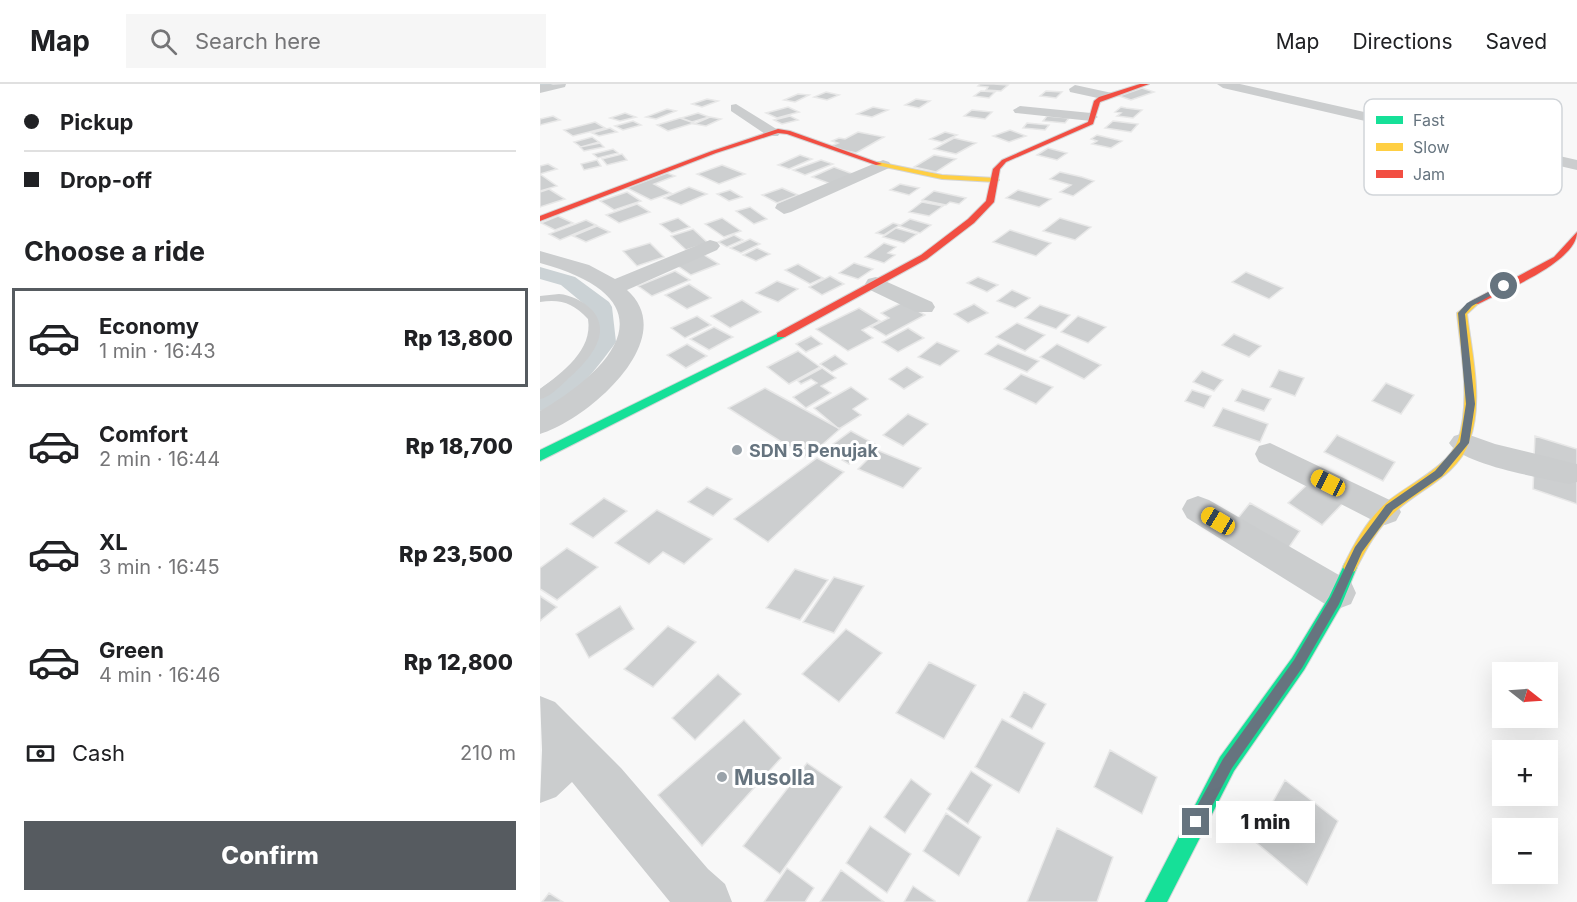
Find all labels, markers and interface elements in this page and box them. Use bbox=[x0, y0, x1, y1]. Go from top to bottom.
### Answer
search box bbox=[126, 14, 546, 68]
text: Map bbox=[30, 24, 90, 58]
icon: search bbox=[147, 25, 180, 58]
text: Search here bbox=[195, 28, 321, 54]
text: Map bbox=[1276, 29, 1319, 54]
text: Directions bbox=[1352, 29, 1453, 54]
text: Saved bbox=[1486, 29, 1547, 54]
legend bbox=[1364, 99, 1562, 195]
text: Pickup bbox=[60, 109, 134, 135]
text: Fast bbox=[1413, 110, 1445, 130]
text: Slow bbox=[1413, 137, 1450, 157]
text: Jam bbox=[1413, 164, 1445, 184]
text: Drop-off bbox=[60, 167, 152, 193]
text: Choose a ride bbox=[24, 235, 205, 268]
route start bbox=[1490, 272, 1517, 299]
icon: car bbox=[27, 311, 81, 365]
text: Economy bbox=[99, 313, 199, 339]
text: Rp 13,800 bbox=[404, 325, 513, 351]
text: 1 min · 16:43 bbox=[99, 339, 216, 363]
icon: car bbox=[27, 419, 81, 473]
text: Comfort bbox=[99, 421, 188, 447]
text: Rp 18,700 bbox=[406, 433, 513, 459]
place label: SDN 5 Penujak bbox=[749, 440, 879, 461]
marker: SDN 5 Penujak bbox=[730, 443, 744, 457]
text: 2 min · 16:44 bbox=[99, 447, 220, 471]
car bbox=[1308, 467, 1348, 499]
car bbox=[1198, 504, 1238, 538]
icon: car bbox=[27, 527, 81, 581]
text: XL bbox=[99, 529, 128, 555]
text: Rp 23,500 bbox=[399, 541, 513, 567]
text: 3 min · 16:45 bbox=[99, 555, 220, 579]
icon: car bbox=[27, 635, 81, 689]
text: Green bbox=[99, 637, 164, 663]
text: Rp 12,800 bbox=[404, 649, 513, 675]
north arrow bbox=[1492, 662, 1558, 728]
map controls bbox=[1492, 662, 1558, 884]
text: 4 min · 16:46 bbox=[99, 663, 220, 687]
icon: cash bbox=[24, 737, 57, 770]
text: Cash bbox=[72, 740, 125, 766]
button: + bbox=[1492, 740, 1558, 806]
text: 210 m bbox=[460, 741, 516, 765]
place label: Musolla bbox=[734, 765, 815, 790]
marker: Musolla bbox=[715, 770, 729, 784]
callout: 1 min bbox=[1217, 801, 1316, 843]
route end bbox=[1182, 808, 1209, 835]
text: 1 min bbox=[1240, 810, 1291, 834]
button: − bbox=[1492, 818, 1558, 884]
button: Confirm bbox=[24, 821, 516, 890]

